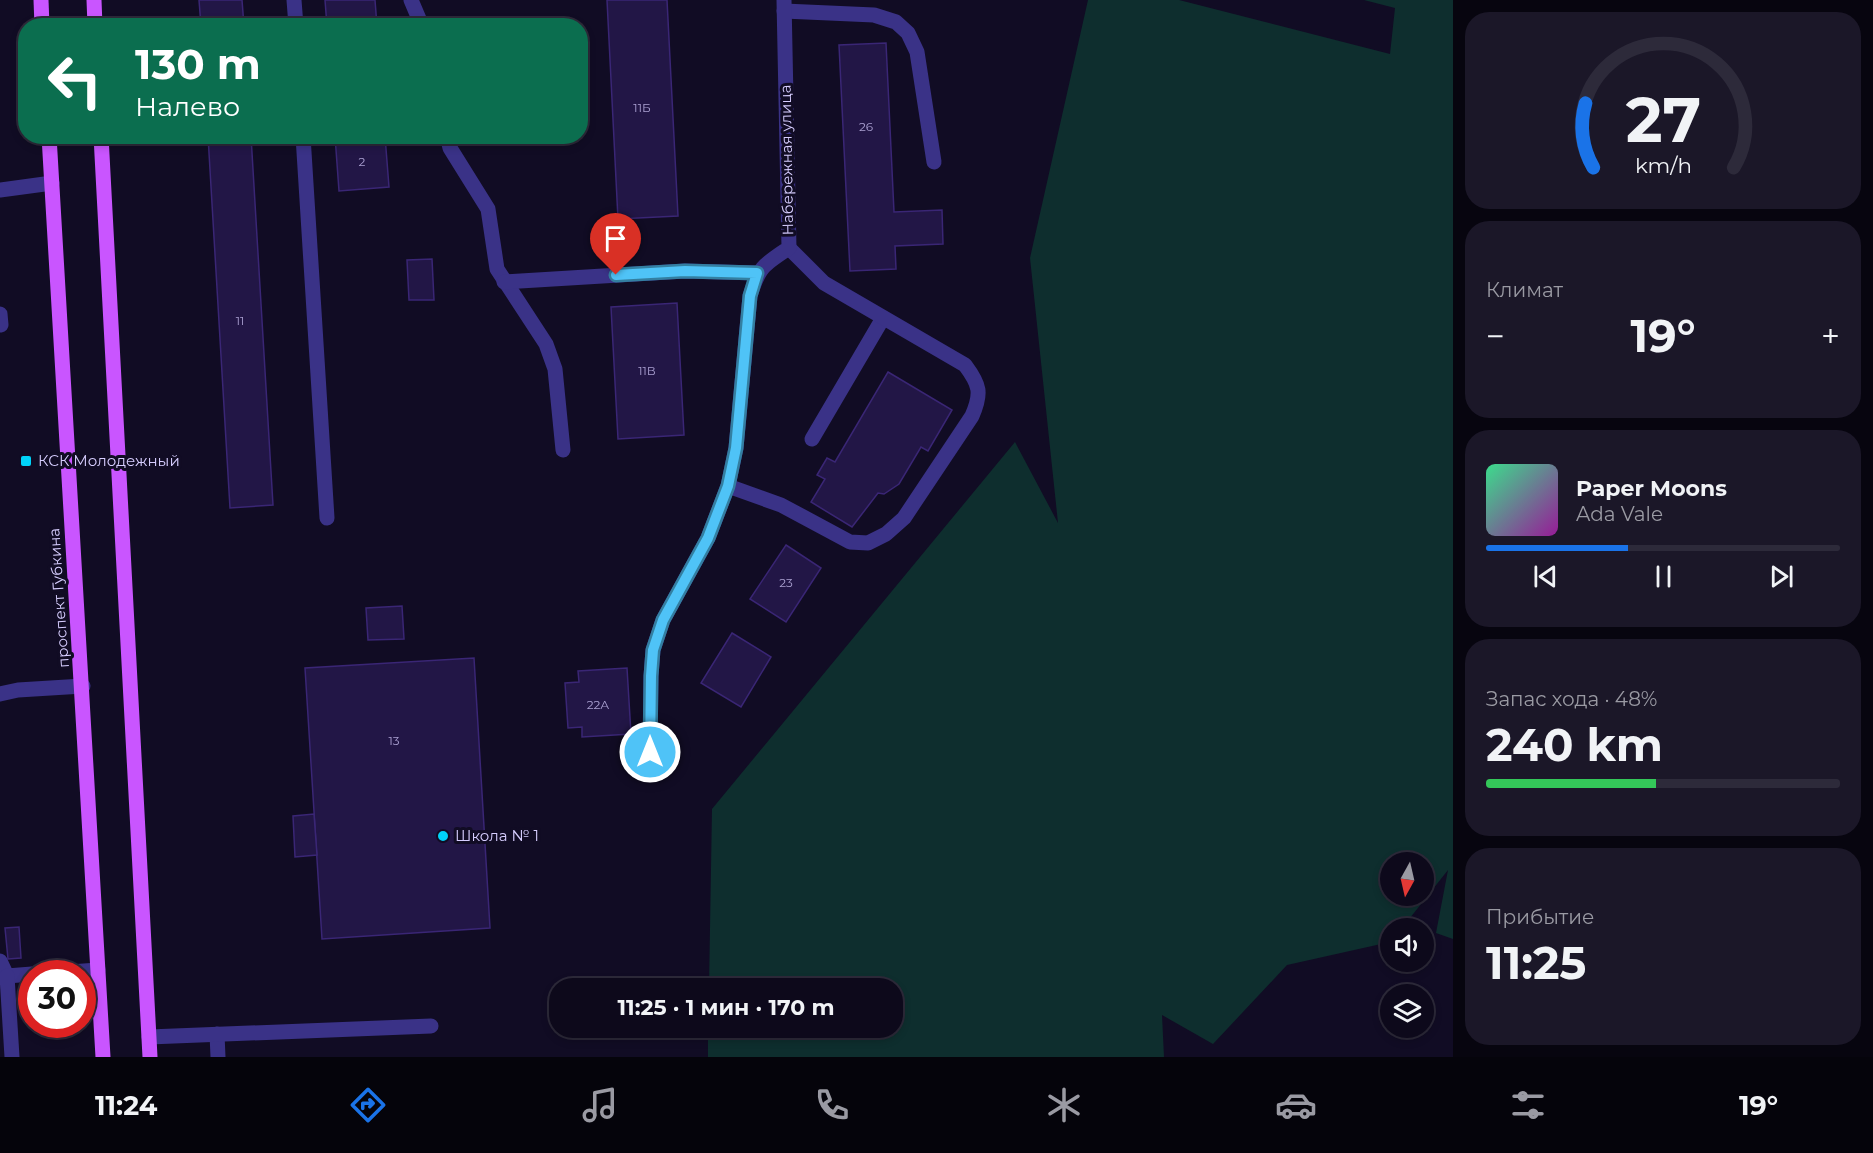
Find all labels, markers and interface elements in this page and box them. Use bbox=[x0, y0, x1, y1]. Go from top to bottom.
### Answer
text: 130 m bbox=[135, 38, 261, 90]
icon: left bbox=[36, 42, 114, 120]
text: 27 bbox=[1625, 82, 1701, 158]
street label: Набережная улица bbox=[776, 85, 797, 235]
text: Налево bbox=[135, 90, 240, 123]
house number: 11Б bbox=[633, 100, 651, 115]
house number: 26 bbox=[859, 119, 873, 134]
text: km/h bbox=[1634, 152, 1692, 178]
house number: 2 bbox=[359, 154, 366, 169]
pin bbox=[590, 213, 641, 275]
icon: arrive bbox=[599, 222, 632, 255]
text: Климат bbox=[1486, 278, 1563, 302]
text: 19° bbox=[1630, 308, 1696, 363]
house number: 11 bbox=[236, 313, 244, 328]
text: − bbox=[1486, 316, 1505, 356]
text: + bbox=[1821, 316, 1840, 356]
house number: 11В bbox=[638, 363, 656, 378]
place label: КСК Молодежный bbox=[38, 451, 180, 470]
marker: КСК Молодежный bbox=[19, 454, 33, 468]
text: Paper Moons bbox=[1576, 475, 1727, 502]
text: Ada Vale bbox=[1576, 502, 1663, 526]
street label: проспект Губкина bbox=[44, 527, 73, 669]
icon: previous bbox=[1529, 560, 1562, 593]
icon: pause bbox=[1647, 560, 1680, 593]
icon: next bbox=[1765, 560, 1798, 593]
house number: 23 bbox=[779, 575, 793, 590]
text: Запас хода · 48% bbox=[1486, 687, 1657, 711]
house number: 22А bbox=[587, 697, 609, 712]
text: 240 km bbox=[1486, 717, 1663, 772]
position arrow bbox=[618, 720, 682, 784]
house number: 13 bbox=[388, 733, 400, 748]
place label: Школа № 1 bbox=[455, 826, 539, 845]
marker: Школа № 1 bbox=[436, 829, 450, 843]
north arrow bbox=[1380, 852, 1434, 906]
map controls bbox=[1380, 852, 1434, 1038]
text: Прибытие bbox=[1486, 905, 1594, 929]
button: sound bbox=[1380, 918, 1434, 972]
text: 11:25 bbox=[1486, 935, 1586, 990]
speed limit sign: 30 bbox=[18, 960, 96, 1038]
button: layers bbox=[1380, 984, 1434, 1038]
text: 11:25 · 1 мин · 170 m bbox=[617, 994, 835, 1021]
icon: directions bbox=[347, 1084, 389, 1126]
icon: music bbox=[579, 1084, 621, 1126]
icon: phone bbox=[811, 1084, 853, 1126]
icon: climate bbox=[1043, 1084, 1085, 1126]
icon: car bbox=[1275, 1084, 1317, 1126]
icon: filters bbox=[1507, 1084, 1549, 1126]
text: 11:24 bbox=[95, 1089, 157, 1122]
text: 19° bbox=[1739, 1089, 1778, 1122]

